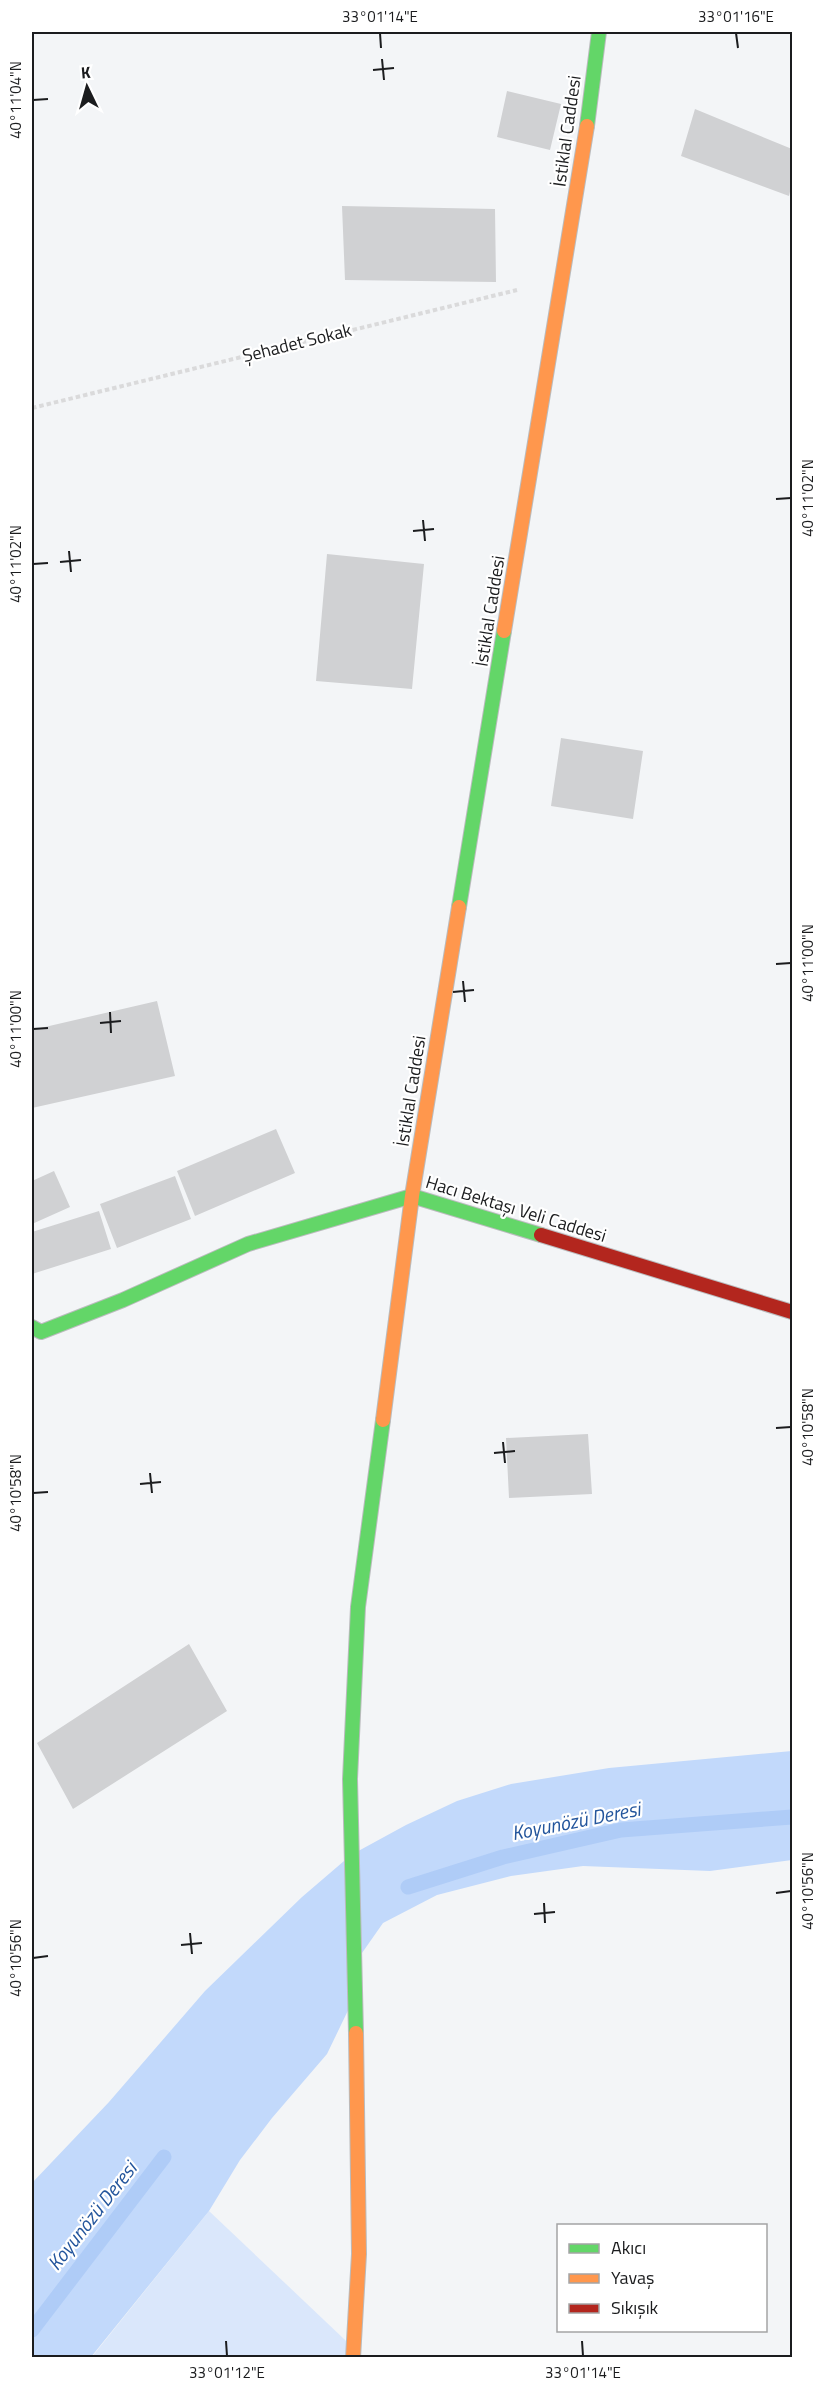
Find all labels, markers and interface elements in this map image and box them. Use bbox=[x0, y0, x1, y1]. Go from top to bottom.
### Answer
text: 33°01'14"E bbox=[342, 5, 418, 28]
text: 33°01'16"E bbox=[698, 5, 774, 28]
north arrow bbox=[57, 57, 117, 117]
text: K bbox=[80, 60, 92, 84]
text: 40°11'04"N bbox=[4, 61, 27, 139]
street label: İstiklal Caddesi bbox=[545, 73, 588, 188]
street label: Şehadet Sokak bbox=[239, 316, 355, 369]
text: 40°11'02"N bbox=[796, 459, 819, 537]
text: 40°11'02"N bbox=[4, 525, 27, 603]
street label: İstiklal Caddesi bbox=[467, 553, 512, 668]
text: 40°11'00"N bbox=[796, 924, 819, 1002]
text: 40°11'00"N bbox=[4, 990, 27, 1068]
street label: İstiklal Caddesi bbox=[388, 1033, 433, 1148]
street label: Hacı Bektaşı Veli Caddesi bbox=[422, 1168, 610, 1249]
text: 40°10'58"N bbox=[796, 1388, 819, 1466]
text: 40°10'58"N bbox=[4, 1454, 27, 1532]
water label: Koyunözü Deresi bbox=[509, 1792, 646, 1848]
text: 40°10'56"N bbox=[796, 1852, 819, 1930]
text: 40°10'56"N bbox=[4, 1919, 27, 1997]
water label: Koyunözü Deresi bbox=[39, 2152, 146, 2277]
legend bbox=[557, 2224, 767, 2332]
text: Akıcı bbox=[611, 2234, 646, 2261]
text: Yavaş bbox=[611, 2264, 654, 2291]
text: Sıkışık bbox=[611, 2294, 659, 2321]
text: 33°01'12"E bbox=[189, 2361, 265, 2384]
text: 33°01'14"E bbox=[545, 2361, 621, 2384]

